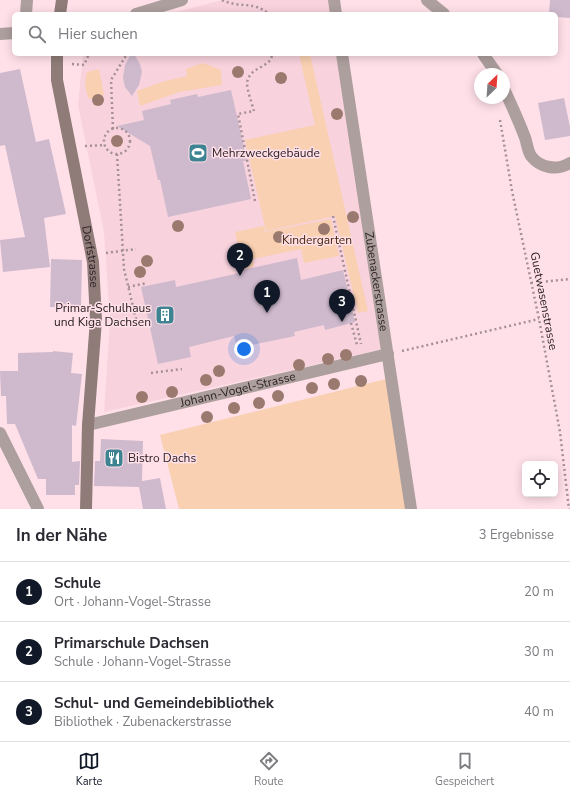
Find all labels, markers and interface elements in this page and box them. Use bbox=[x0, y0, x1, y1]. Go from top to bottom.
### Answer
search box bbox=[12, 12, 558, 56]
icon: search bbox=[26, 23, 48, 45]
text: Hier suchen bbox=[58, 24, 138, 44]
north arrow bbox=[474, 68, 510, 104]
sports icon: Mehrzweckgebäude bbox=[187, 142, 209, 164]
place label: Mehrzweckgebäude bbox=[212, 145, 320, 161]
street label: Dorfstrasse bbox=[78, 224, 102, 288]
street label: Zubenackerstrasse bbox=[361, 230, 392, 332]
park label: Kindergarten bbox=[282, 232, 352, 248]
pin: 2 bbox=[227, 243, 253, 276]
street label: Guetwasenstrasse bbox=[527, 250, 561, 352]
pin: 1 bbox=[254, 280, 280, 313]
pin: 3 bbox=[329, 289, 355, 322]
place label: Primar-Schulhaus und Kiga Dachsen bbox=[54, 300, 151, 330]
building icon: Primar-Schulhaus und Kiga Dachsen bbox=[154, 304, 176, 326]
your location bbox=[234, 339, 254, 359]
street label: Johann-Vogel-Strasse bbox=[178, 368, 297, 411]
restaurant icon: Bistro Dachs bbox=[103, 447, 125, 469]
place label: Bistro Dachs bbox=[128, 450, 196, 466]
map controls bbox=[522, 461, 558, 497]
button: locate bbox=[522, 461, 558, 497]
text: In der Nähe bbox=[16, 524, 107, 547]
text: 3 Ergebnisse bbox=[479, 526, 554, 544]
text: Schule bbox=[54, 573, 101, 593]
text: 1 bbox=[25, 583, 33, 601]
text: 20 m bbox=[524, 583, 554, 601]
text: Ort · Johann-Vogel-Strasse bbox=[54, 593, 211, 611]
text: Primarschule Dachsen bbox=[54, 633, 209, 653]
text: 2 bbox=[25, 643, 33, 661]
text: 30 m bbox=[524, 643, 554, 661]
text: Schule · Johann-Vogel-Strasse bbox=[54, 653, 231, 671]
text: Schul- und Gemeindebibliothek bbox=[54, 693, 274, 713]
text: 3 bbox=[25, 703, 33, 721]
text: 40 m bbox=[524, 703, 554, 721]
text: Bibliothek · Zubenackerstrasse bbox=[54, 713, 232, 731]
tab: Karte bbox=[76, 750, 102, 789]
tab: Route bbox=[254, 750, 283, 789]
tab: Gespeichert bbox=[435, 750, 494, 789]

